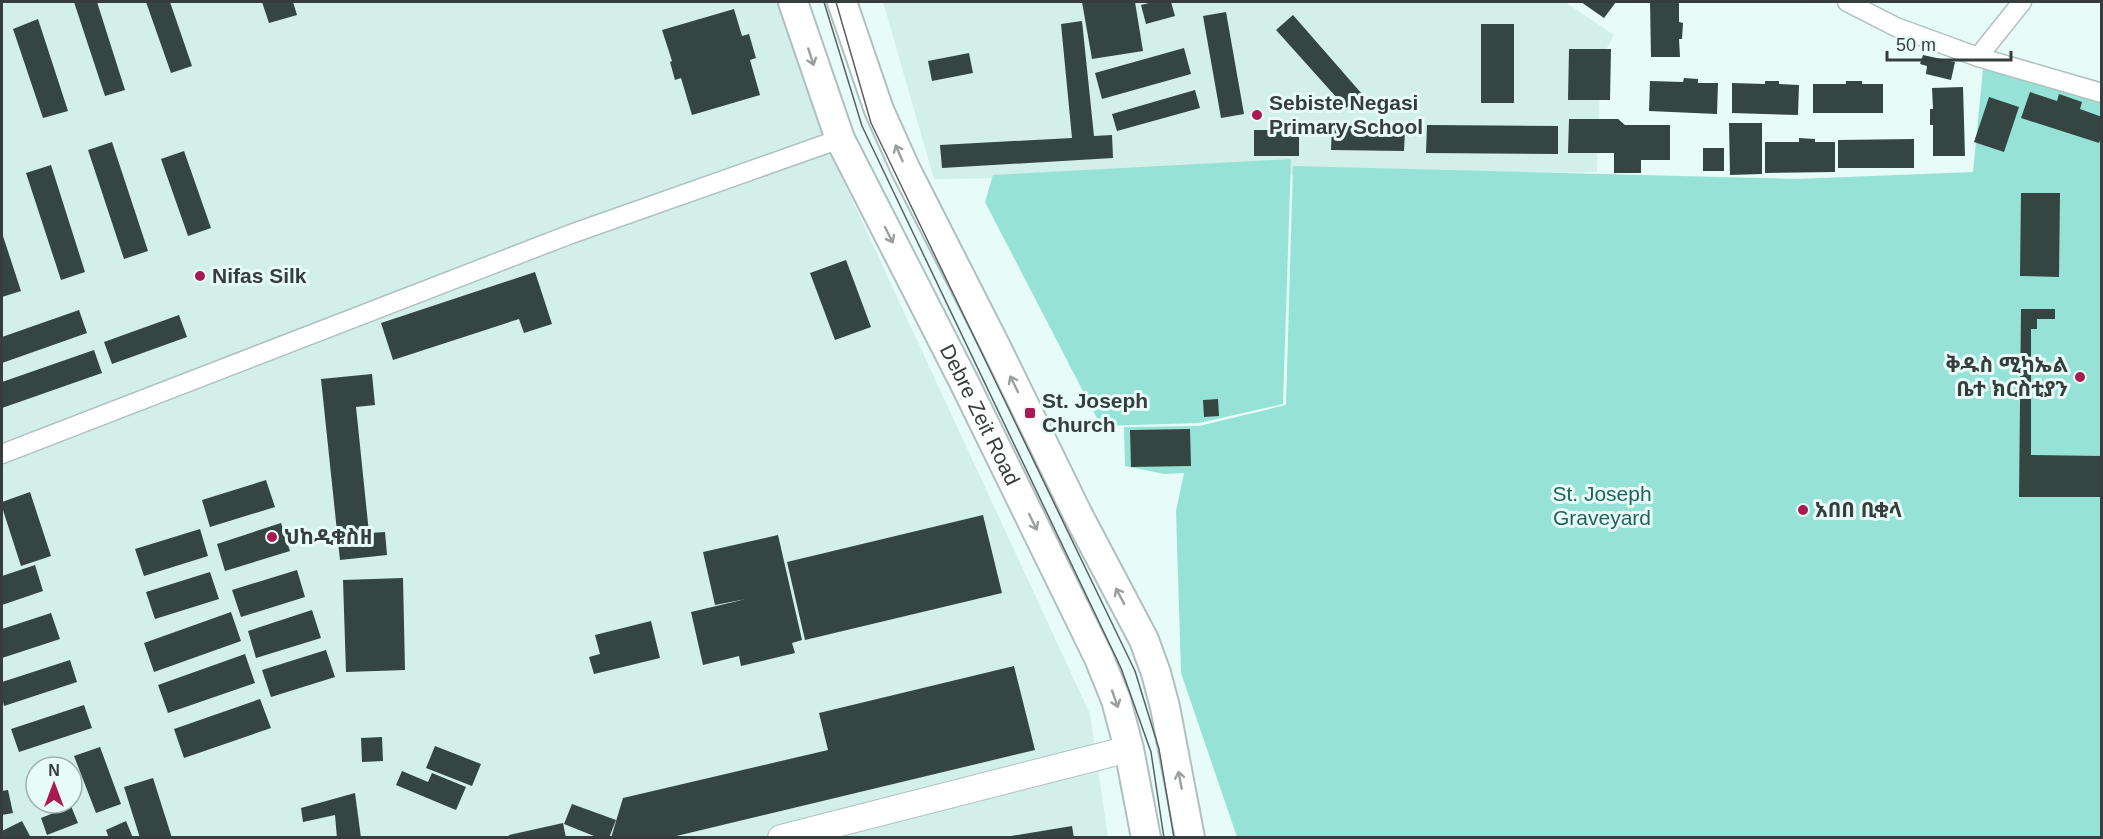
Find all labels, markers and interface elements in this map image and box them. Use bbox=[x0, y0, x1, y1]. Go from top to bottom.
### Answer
scale bar bbox=[1887, 24, 2012, 62]
text: 50 m bbox=[1896, 35, 1936, 55]
one-way arrow bbox=[806, 47, 817, 66]
place label: Sebiste Negasi Primary School bbox=[1269, 91, 1423, 138]
marker: Sebiste Negasi Primary School bbox=[1250, 108, 1264, 122]
one-way arrow bbox=[892, 145, 904, 163]
one-way arrow bbox=[884, 226, 895, 244]
place label: Nifas Silk bbox=[212, 264, 307, 287]
marker: Nifas Silk bbox=[193, 269, 207, 283]
street label: Debre Zeit Road bbox=[936, 340, 1025, 489]
place label: ቅዱስ ሚካኤል ቤተ ክርስቲያን bbox=[1946, 353, 2069, 400]
marker: ቅዱስ ሚካኤል ቤተ ክርስቲያን bbox=[2073, 370, 2087, 384]
one-way arrow bbox=[1008, 375, 1020, 393]
place label: St. Joseph Church bbox=[1042, 389, 1148, 436]
marker: St. Joseph Church bbox=[1023, 406, 1037, 420]
park label: St. Joseph Graveyard bbox=[1552, 482, 1652, 529]
place label: አበበ ቢቂላ bbox=[1815, 498, 1902, 521]
marker: አበበ ቢቂላ bbox=[1796, 503, 1810, 517]
one-way arrow bbox=[1028, 513, 1039, 531]
place label: ህከዲቁስዘ bbox=[284, 525, 372, 548]
marker: ህከዲቁስዘ bbox=[265, 530, 279, 544]
one-way arrow bbox=[1114, 587, 1125, 605]
one-way arrow bbox=[1110, 689, 1121, 708]
north arrow bbox=[24, 755, 84, 815]
text: N bbox=[48, 762, 60, 779]
one-way arrow bbox=[1174, 771, 1185, 790]

